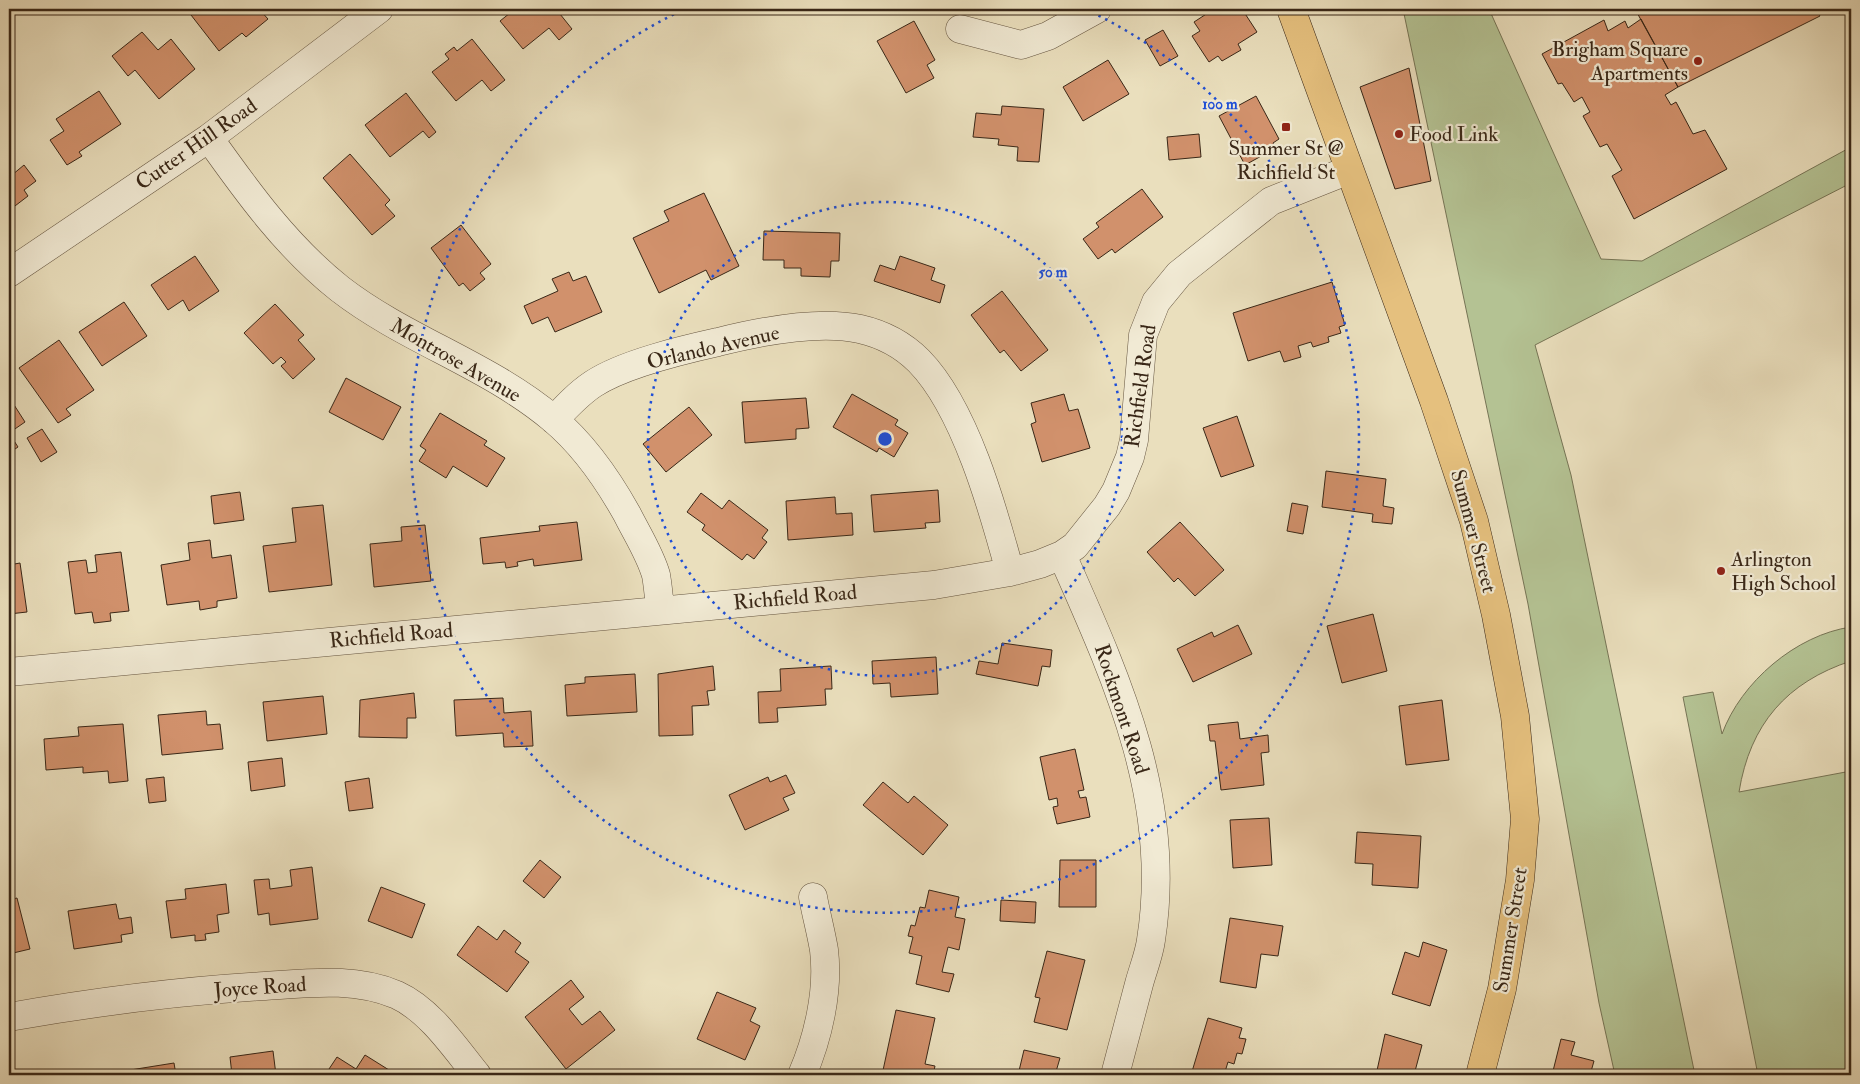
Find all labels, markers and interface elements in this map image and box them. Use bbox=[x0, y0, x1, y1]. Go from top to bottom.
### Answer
place label: Brigham Square Apartments bbox=[1552, 36, 1688, 87]
marker: Brigham Square Apartments bbox=[1692, 55, 1704, 67]
street label: Cutter Hill Road bbox=[130, 92, 263, 196]
text: 100 m bbox=[1202, 95, 1238, 114]
marker: Summer St @ Richfield St bbox=[1280, 121, 1292, 133]
place label: Food Link bbox=[1409, 121, 1498, 148]
marker: Food Link bbox=[1393, 128, 1405, 140]
place label: Summer St @ Richfield St bbox=[1229, 135, 1343, 186]
text: 50 m bbox=[1039, 263, 1068, 282]
street label: Montrose Avenue bbox=[386, 312, 526, 409]
street label: Orlando Avenue bbox=[644, 319, 782, 376]
street label: Richfield Road bbox=[1118, 322, 1163, 449]
centre of rings bbox=[876, 430, 894, 448]
street label: Summer Street bbox=[1444, 466, 1503, 596]
place label: Arlington High School bbox=[1730, 546, 1837, 597]
marker: Arlington High School bbox=[1715, 565, 1727, 577]
street label: Richfield Road bbox=[732, 579, 859, 616]
street label: Richfield Road bbox=[328, 617, 455, 654]
street label: Rockmont Road bbox=[1088, 641, 1156, 778]
street label: Summer Street bbox=[1487, 865, 1534, 995]
street label: Joyce Road bbox=[212, 971, 308, 1004]

